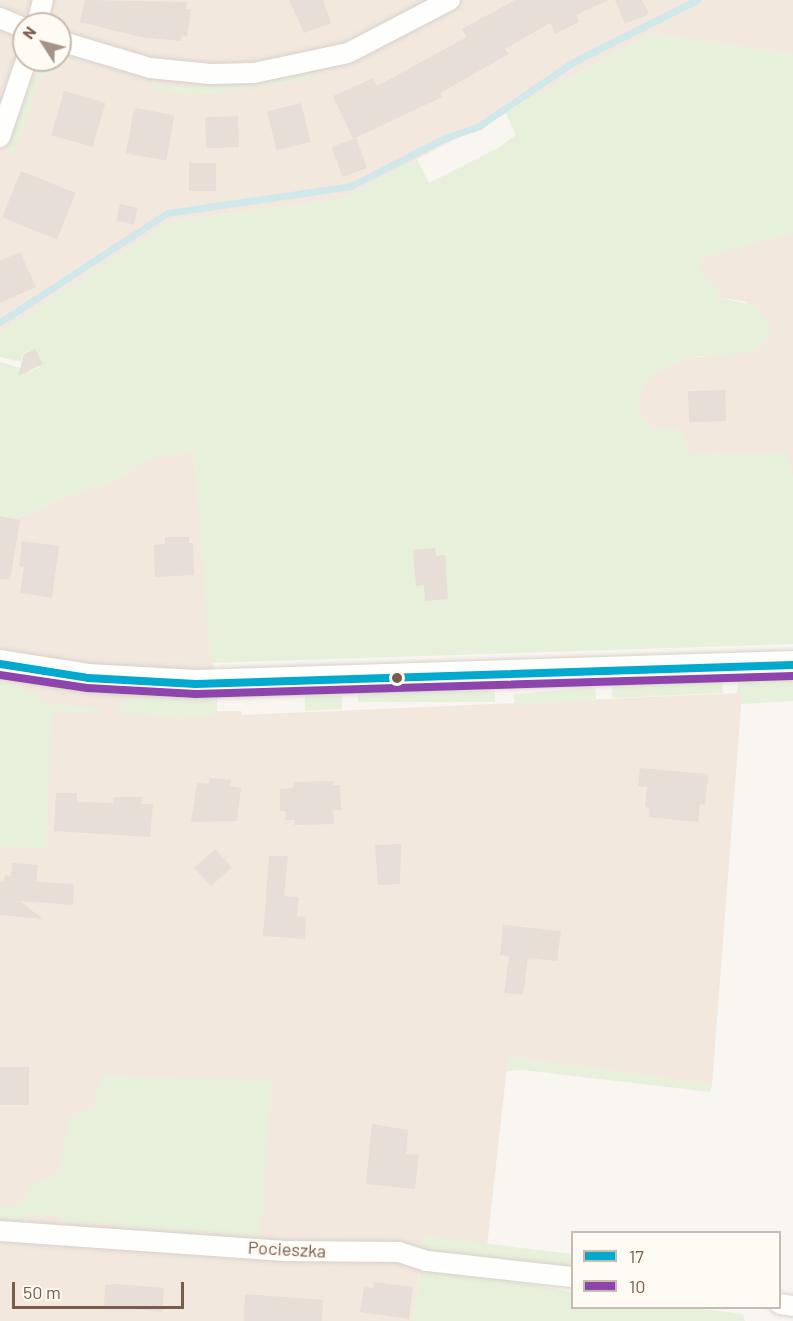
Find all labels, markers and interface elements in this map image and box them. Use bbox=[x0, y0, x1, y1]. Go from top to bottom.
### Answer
north arrow bbox=[12, 12, 72, 72]
text: N bbox=[18, 22, 39, 42]
unlabelled marker bbox=[391, 672, 403, 684]
legend bbox=[571, 1231, 781, 1309]
street label: Pocieszka bbox=[247, 1236, 327, 1262]
text: 17 bbox=[629, 1245, 644, 1267]
scale bar bbox=[15, 1270, 188, 1308]
text: 10 bbox=[629, 1275, 645, 1297]
text: 50 m bbox=[23, 1281, 61, 1303]

